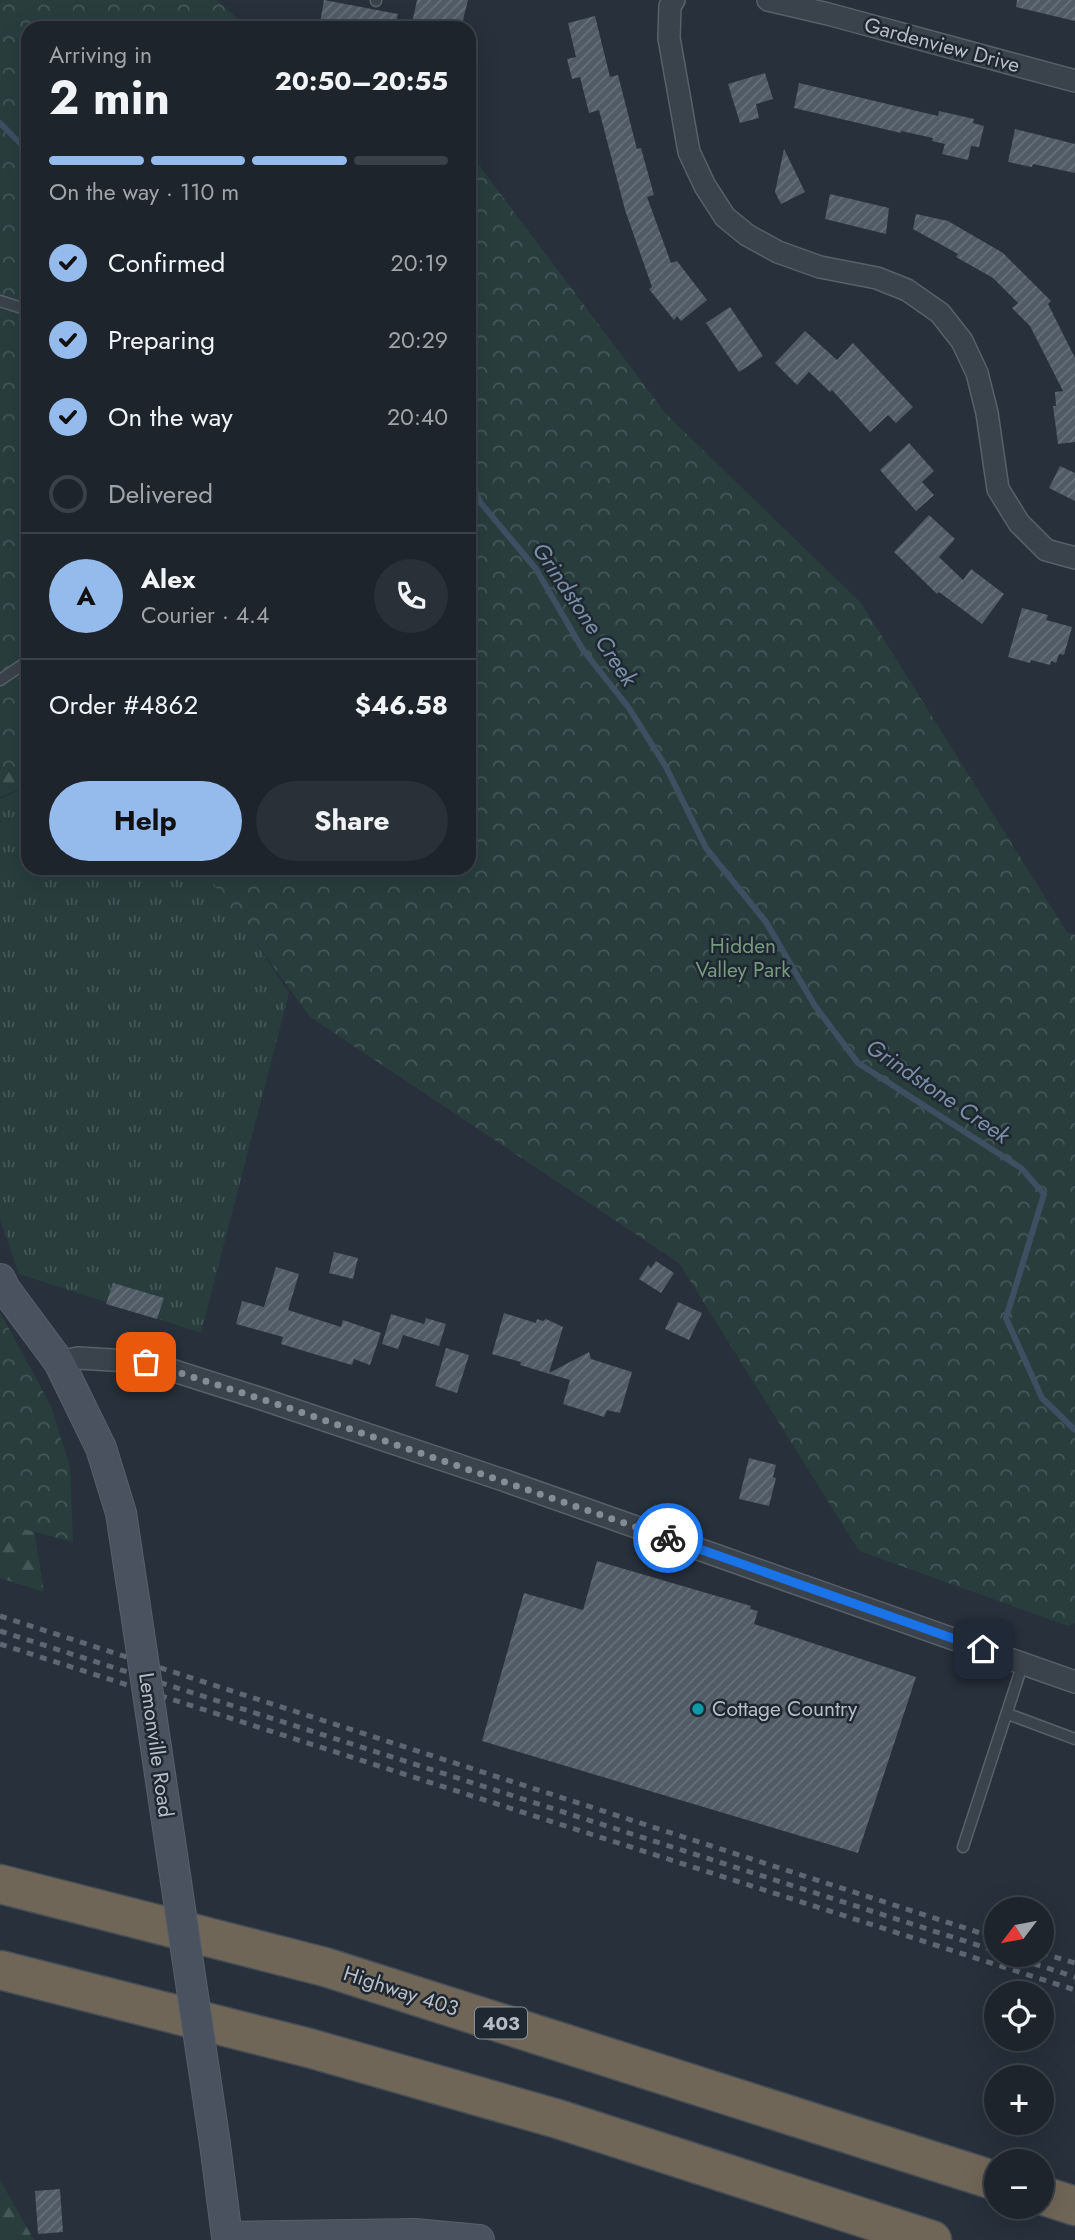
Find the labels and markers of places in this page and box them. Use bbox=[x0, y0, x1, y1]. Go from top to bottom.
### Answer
pin bbox=[116, 1332, 176, 1392]
pin bbox=[953, 1619, 1013, 1679]
place label: Cottage Country bbox=[712, 1694, 858, 1724]
marker: Cottage Country bbox=[690, 1701, 706, 1717]

